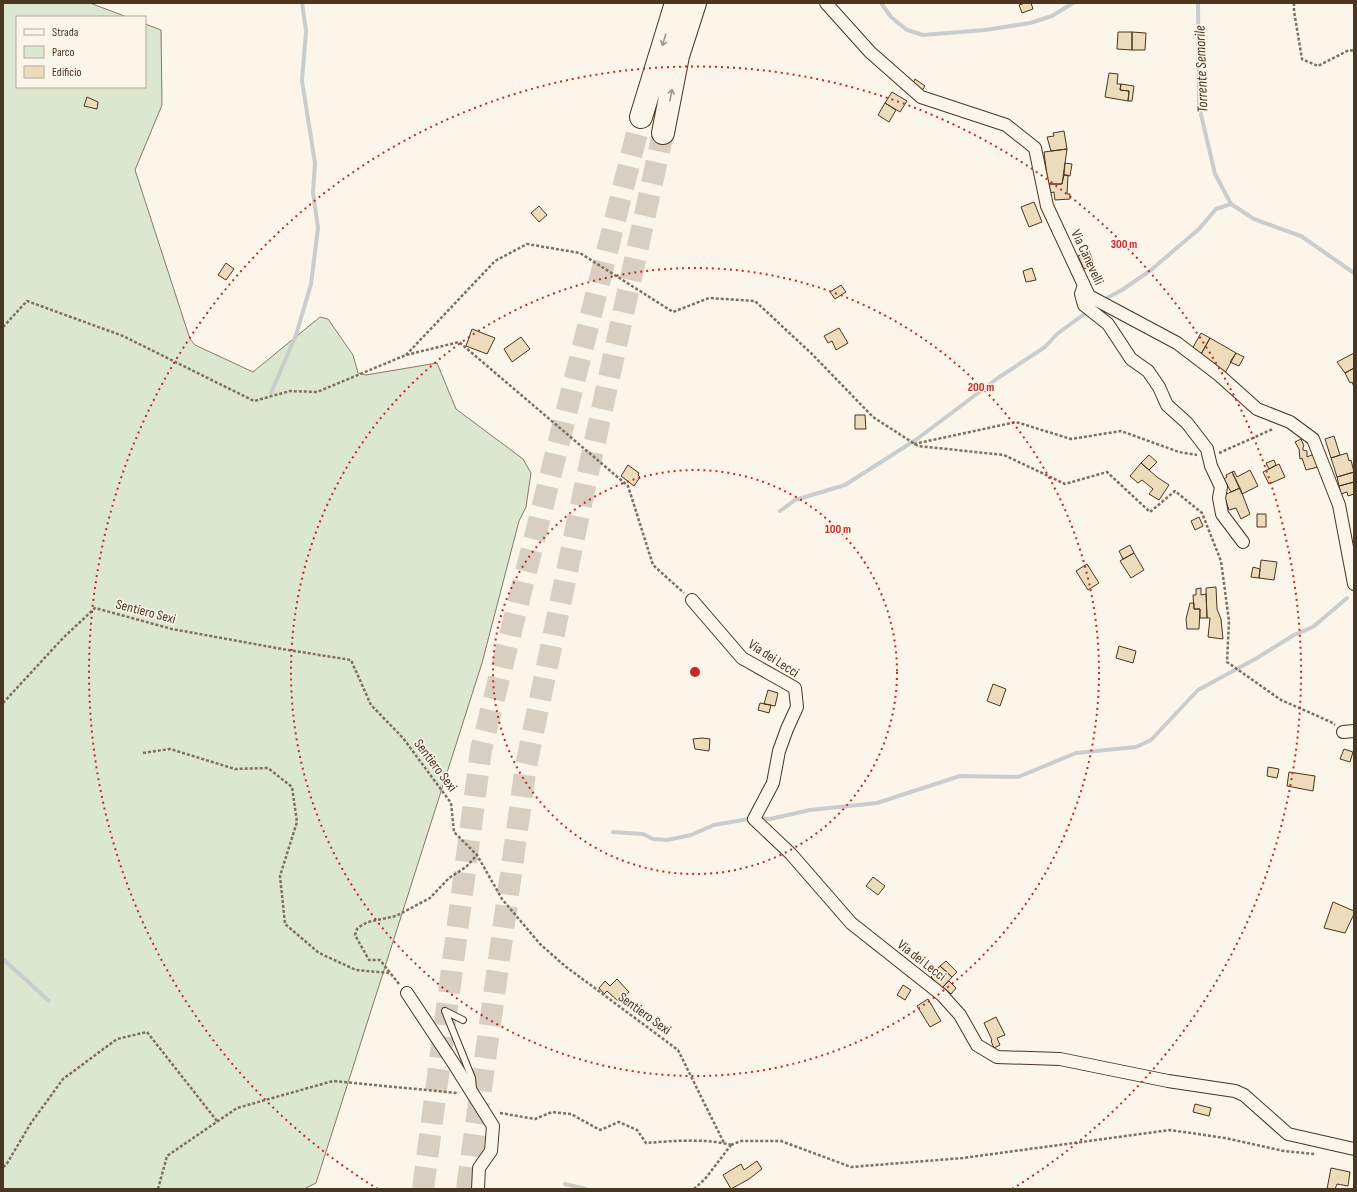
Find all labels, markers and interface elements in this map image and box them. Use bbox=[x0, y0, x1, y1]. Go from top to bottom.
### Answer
legend bbox=[16, 16, 146, 88]
text: Strada bbox=[52, 25, 79, 40]
water label: Torrente Semorile bbox=[1190, 25, 1213, 113]
one-way arrow bbox=[660, 34, 667, 47]
text: Parco bbox=[52, 45, 75, 60]
text: Edificio bbox=[52, 65, 81, 80]
one-way arrow bbox=[667, 89, 675, 102]
street label: Via Canevelli bbox=[1067, 227, 1108, 288]
text: 300 m bbox=[1111, 237, 1137, 252]
text: 200 m bbox=[968, 380, 994, 395]
text: 100 m bbox=[825, 522, 851, 537]
street label: Sentiero Sexi bbox=[114, 595, 178, 628]
street label: Via dei Lecci bbox=[745, 636, 802, 681]
centre of rings bbox=[688, 665, 702, 679]
street label: Sentiero Sexi bbox=[410, 736, 461, 795]
street label: Via dei Lecci bbox=[894, 936, 949, 985]
street label: Sentiero Sexi bbox=[615, 988, 675, 1038]

